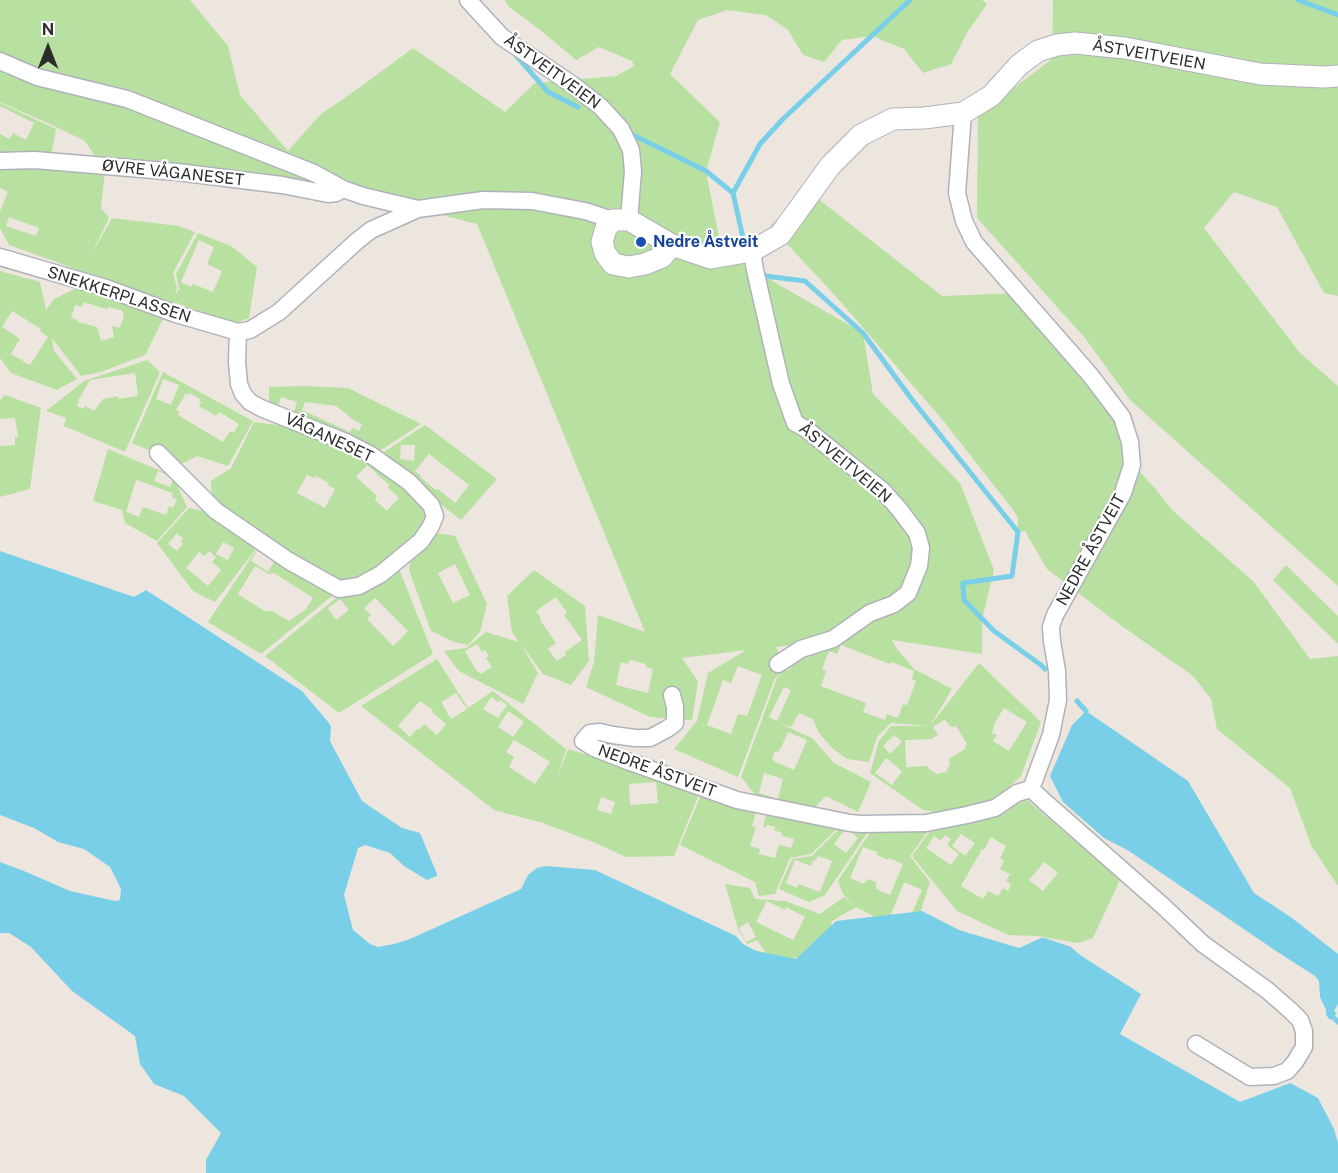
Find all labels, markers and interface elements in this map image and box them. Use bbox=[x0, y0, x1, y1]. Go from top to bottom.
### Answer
north arrow bbox=[18, 18, 78, 78]
text: N bbox=[42, 20, 54, 39]
street label: ÅSTVEITVEIEN bbox=[500, 31, 604, 113]
street label: ÅSTVEITVEIEN bbox=[1091, 36, 1207, 74]
street label: ØVRE VÅGANESET bbox=[101, 156, 245, 190]
place label: Nedre Åstveit bbox=[653, 232, 758, 252]
marker: Nedre Åstveit bbox=[634, 235, 648, 249]
street label: SNEKKERPLASSEN bbox=[45, 263, 193, 327]
street label: VÅGANESET bbox=[282, 409, 376, 467]
street label: ÅSTVEITVEIEN bbox=[795, 419, 895, 507]
street label: NEDRE ÅSTVEIT bbox=[1052, 491, 1130, 609]
street label: NEDRE ÅSTVEIT bbox=[595, 741, 719, 801]

